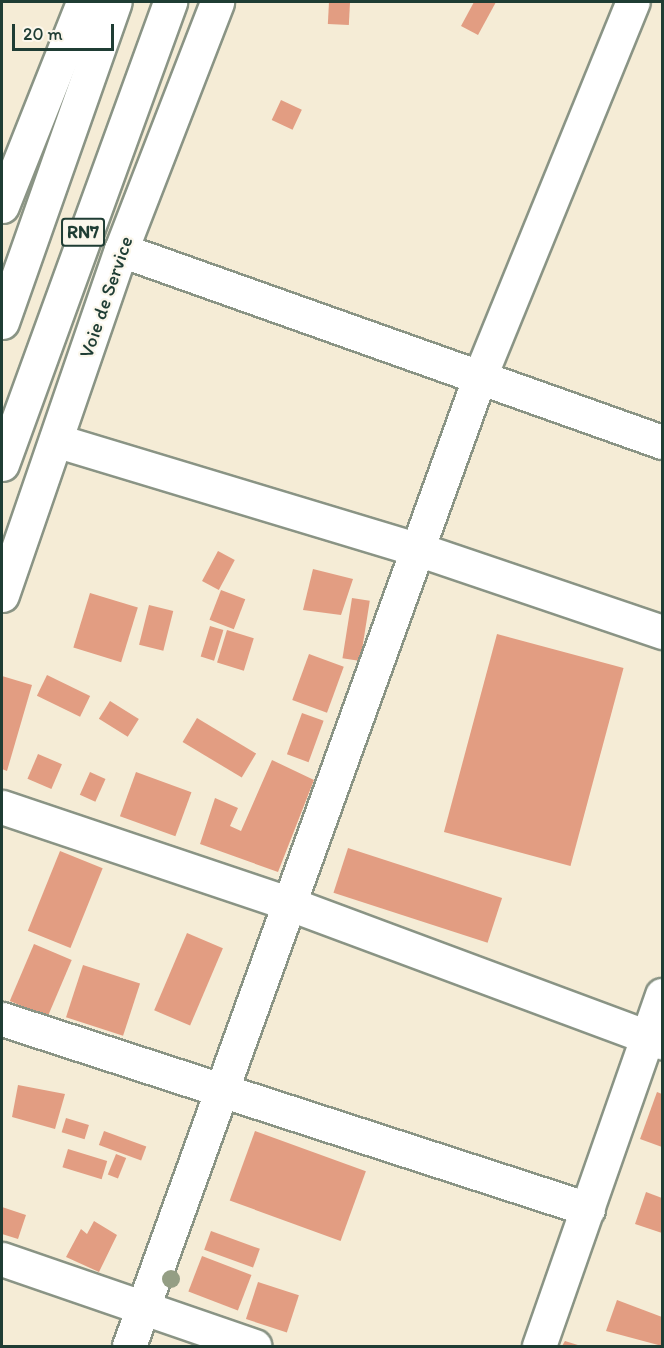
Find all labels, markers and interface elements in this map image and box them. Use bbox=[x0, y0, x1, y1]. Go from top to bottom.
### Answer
scale bar bbox=[15, 12, 117, 50]
text: 20 m bbox=[23, 23, 63, 45]
road number: RN7 bbox=[60, 217, 106, 247]
street label: Voie de Service bbox=[74, 233, 138, 361]

